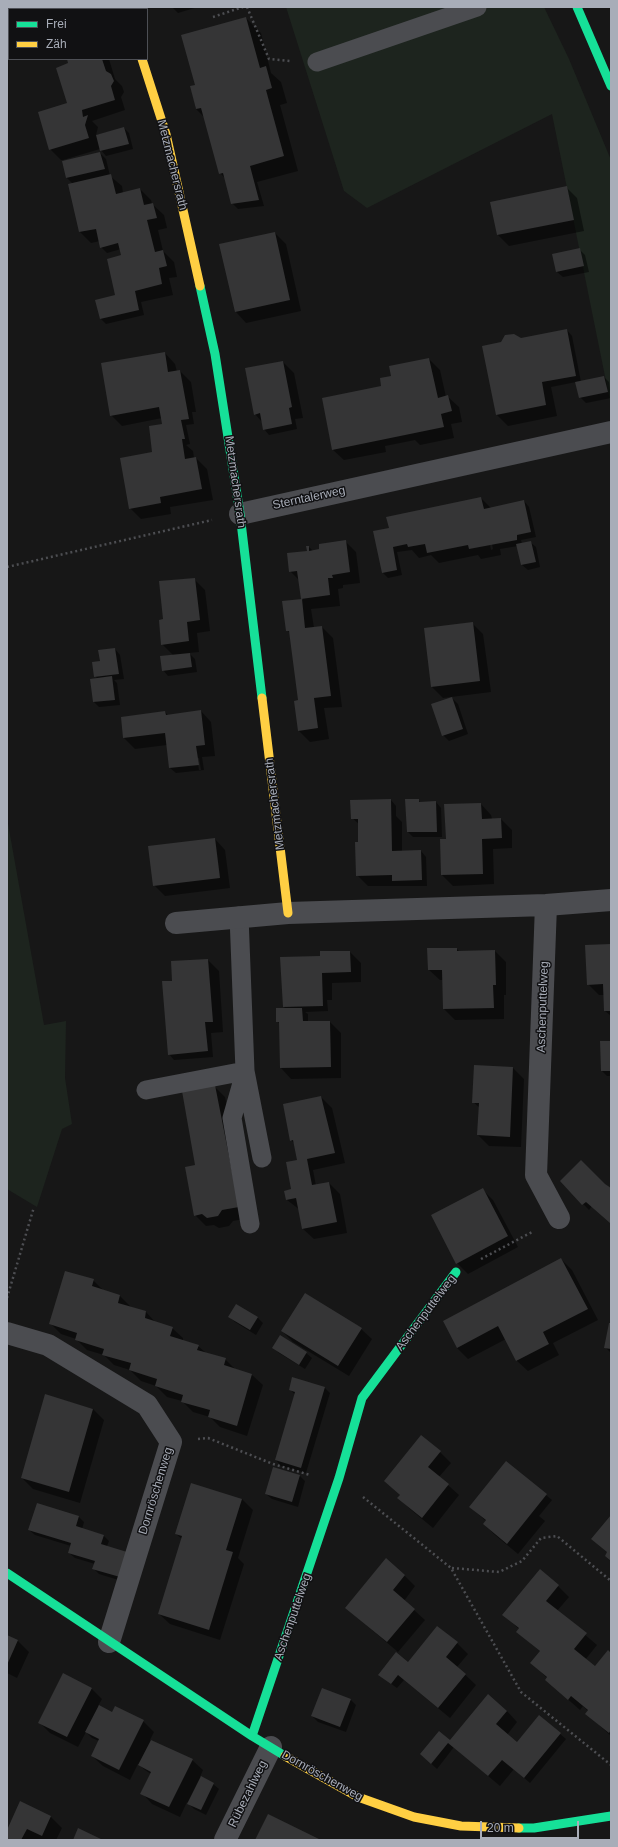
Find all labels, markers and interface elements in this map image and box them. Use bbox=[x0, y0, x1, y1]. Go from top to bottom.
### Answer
legend bbox=[8, 8, 148, 60]
text: Frei bbox=[46, 17, 67, 31]
text: Zäh bbox=[46, 37, 67, 51]
street label: Metzmachersrath bbox=[154, 118, 190, 212]
street label: Metzmachersrath bbox=[221, 435, 249, 529]
street label: Sterntalerweg bbox=[271, 483, 347, 513]
street label: Metzmachersrath bbox=[262, 757, 288, 851]
street label: Aschenputtelweg bbox=[534, 961, 552, 1053]
street label: Aschenputtelweg bbox=[393, 1272, 459, 1354]
street label: Dornröschenweg bbox=[136, 1446, 176, 1536]
street label: Aschenputtelweg bbox=[271, 1571, 315, 1663]
street label: Dornröschenweg bbox=[279, 1748, 365, 1804]
street label: Rübezahlweg bbox=[226, 1758, 270, 1830]
scale bar bbox=[482, 1813, 581, 1839]
text: 20 m bbox=[487, 1821, 514, 1835]

